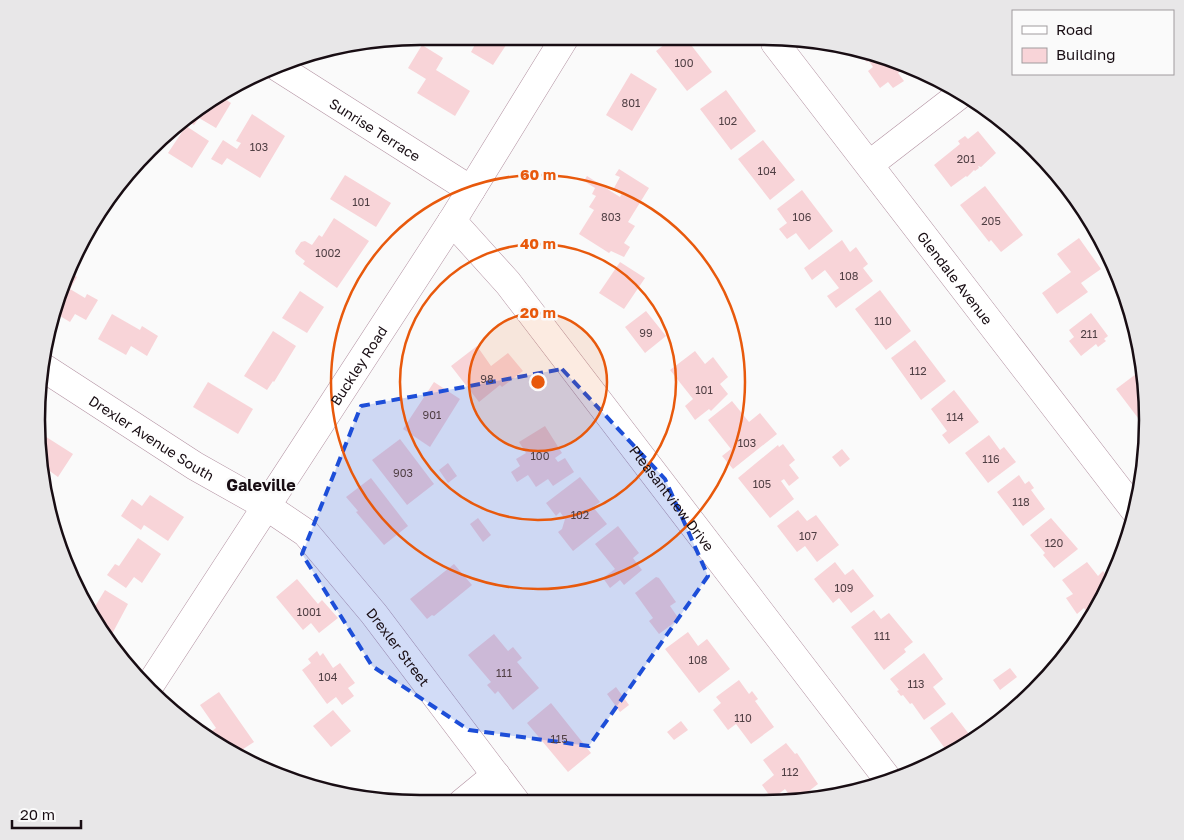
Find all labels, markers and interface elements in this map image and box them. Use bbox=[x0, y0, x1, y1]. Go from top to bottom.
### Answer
legend bbox=[1012, 10, 1174, 75]
text: Road bbox=[1056, 20, 1093, 38]
text: Building bbox=[1056, 45, 1116, 63]
house number: 100 bbox=[675, 56, 694, 69]
street label: Sunrise Terrace bbox=[327, 94, 424, 164]
house number: 801 bbox=[622, 96, 640, 109]
house number: 102 bbox=[719, 114, 737, 127]
house number: 103 bbox=[250, 140, 268, 153]
house number: 201 bbox=[957, 152, 975, 165]
house number: 104 bbox=[758, 164, 777, 177]
text: 60 m bbox=[520, 165, 556, 183]
house number: 101 bbox=[352, 195, 370, 208]
house number: 803 bbox=[601, 210, 621, 223]
house number: 106 bbox=[793, 210, 812, 223]
house number: 205 bbox=[981, 214, 1001, 227]
street label: Glendale Avenue bbox=[914, 228, 997, 327]
text: 40 m bbox=[520, 234, 556, 252]
house number: 1002 bbox=[315, 246, 341, 259]
house number: 108 bbox=[840, 269, 859, 282]
text: 20 m bbox=[520, 303, 556, 321]
house number: 110 bbox=[874, 314, 892, 327]
street label: Buckley Road bbox=[326, 322, 390, 408]
house number: 99 bbox=[639, 326, 653, 339]
house number: 211 bbox=[1080, 327, 1098, 340]
house number: 112 bbox=[909, 364, 927, 377]
house number: 98 bbox=[480, 372, 494, 385]
centre of rings bbox=[529, 373, 547, 391]
house number: 101 bbox=[695, 383, 713, 396]
street label: Drexler Avenue South bbox=[86, 391, 217, 484]
house number: 901 bbox=[423, 408, 441, 421]
house number: 114 bbox=[946, 410, 964, 423]
house number: 103 bbox=[738, 436, 756, 449]
street label: Pleasantview Drive bbox=[627, 442, 718, 554]
house number: 100 bbox=[531, 449, 550, 462]
house number: 116 bbox=[982, 452, 1000, 465]
house number: 903 bbox=[393, 466, 413, 479]
district label: Galeville bbox=[226, 475, 296, 495]
house number: 105 bbox=[753, 477, 771, 490]
house number: 118 bbox=[1012, 495, 1030, 508]
house number: 102 bbox=[571, 508, 589, 521]
house number: 107 bbox=[799, 529, 817, 542]
house number: 120 bbox=[1045, 536, 1063, 549]
house number: 109 bbox=[835, 581, 853, 594]
street label: Drexler Street bbox=[364, 604, 434, 689]
house number: 1001 bbox=[297, 605, 321, 618]
house number: 111 bbox=[874, 629, 890, 642]
house number: 108 bbox=[689, 653, 708, 666]
house number: 111 bbox=[496, 666, 512, 679]
house number: 104 bbox=[319, 670, 338, 683]
house number: 113 bbox=[907, 677, 925, 690]
house number: 110 bbox=[734, 711, 752, 724]
house number: 115 bbox=[550, 732, 568, 745]
house number: 112 bbox=[781, 765, 799, 778]
scale bar bbox=[12, 798, 81, 830]
text: 20 m bbox=[20, 805, 55, 823]

